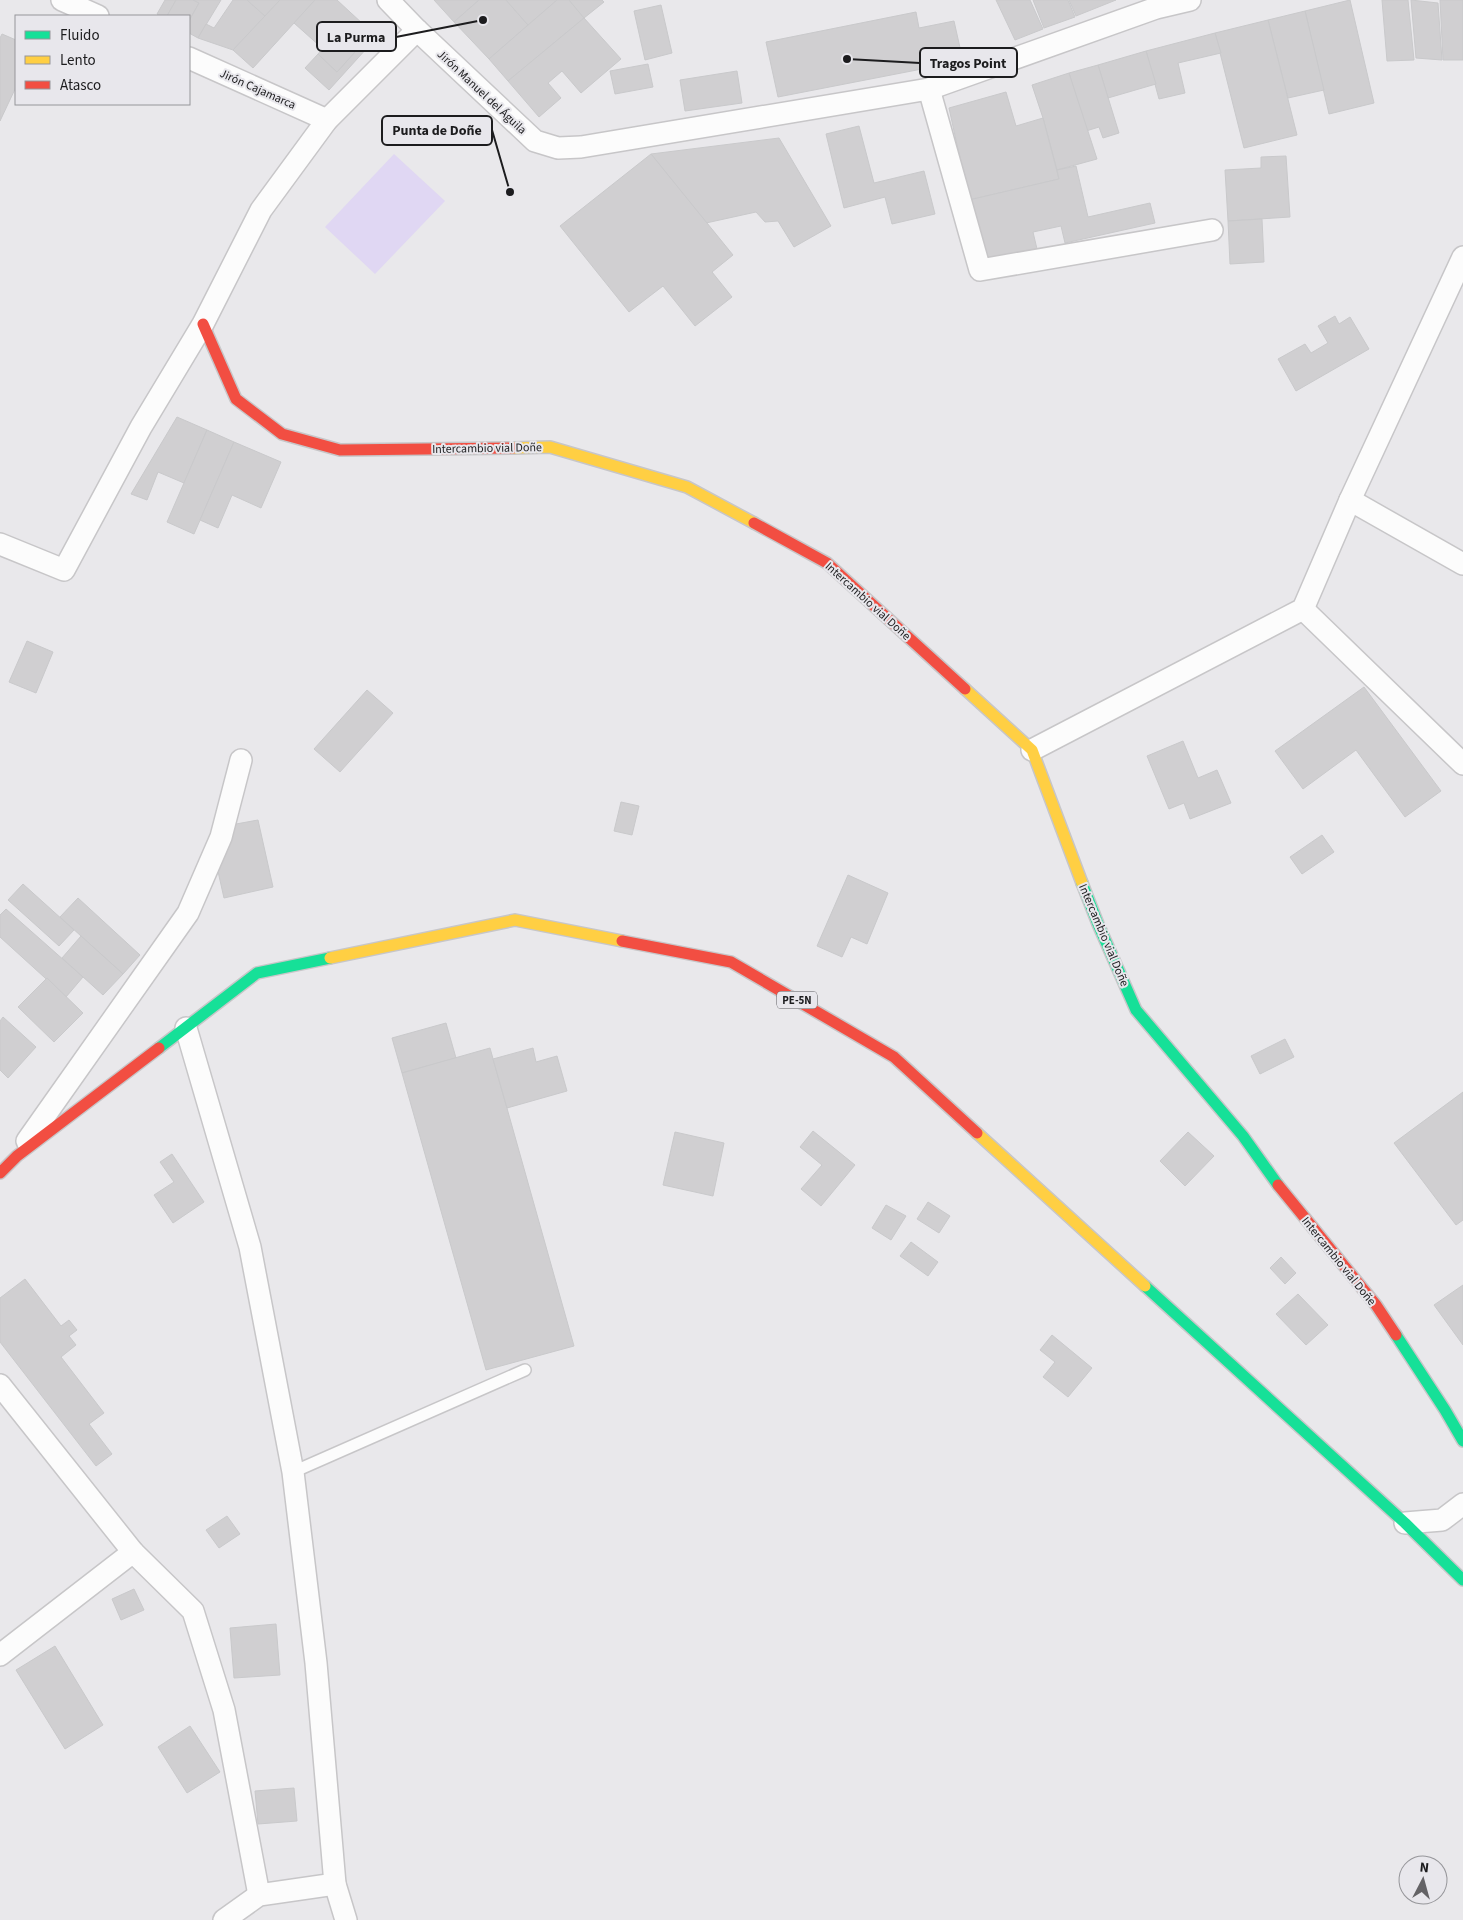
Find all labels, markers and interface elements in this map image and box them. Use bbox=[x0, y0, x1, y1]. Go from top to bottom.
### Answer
legend bbox=[15, 15, 190, 105]
callout: La Purma bbox=[317, 22, 396, 51]
text: Fluido bbox=[60, 25, 100, 46]
text: La Purma bbox=[327, 28, 385, 48]
street label: Jirón Manuel del Águila bbox=[433, 46, 530, 138]
callout: Tragos Point bbox=[920, 48, 1017, 77]
text: Lento bbox=[60, 50, 96, 71]
text: Tragos Point bbox=[930, 54, 1007, 74]
street label: Jirón Cajamarca bbox=[217, 65, 299, 114]
text: Atasco bbox=[60, 75, 101, 96]
callout: Punta de Doñe bbox=[382, 116, 492, 145]
text: Punta de Doñe bbox=[392, 121, 482, 141]
street label: Intercambio vial Doñe bbox=[432, 439, 542, 458]
street label: Intercambio vial Doñe bbox=[821, 558, 914, 644]
street label: Intercambio vial Doñe bbox=[1074, 881, 1133, 989]
road number: PE-5N bbox=[777, 992, 817, 1008]
street label: Intercambio vial Doñe bbox=[1297, 1213, 1380, 1309]
north arrow bbox=[1398, 1855, 1448, 1905]
text: N bbox=[1419, 1858, 1430, 1878]

